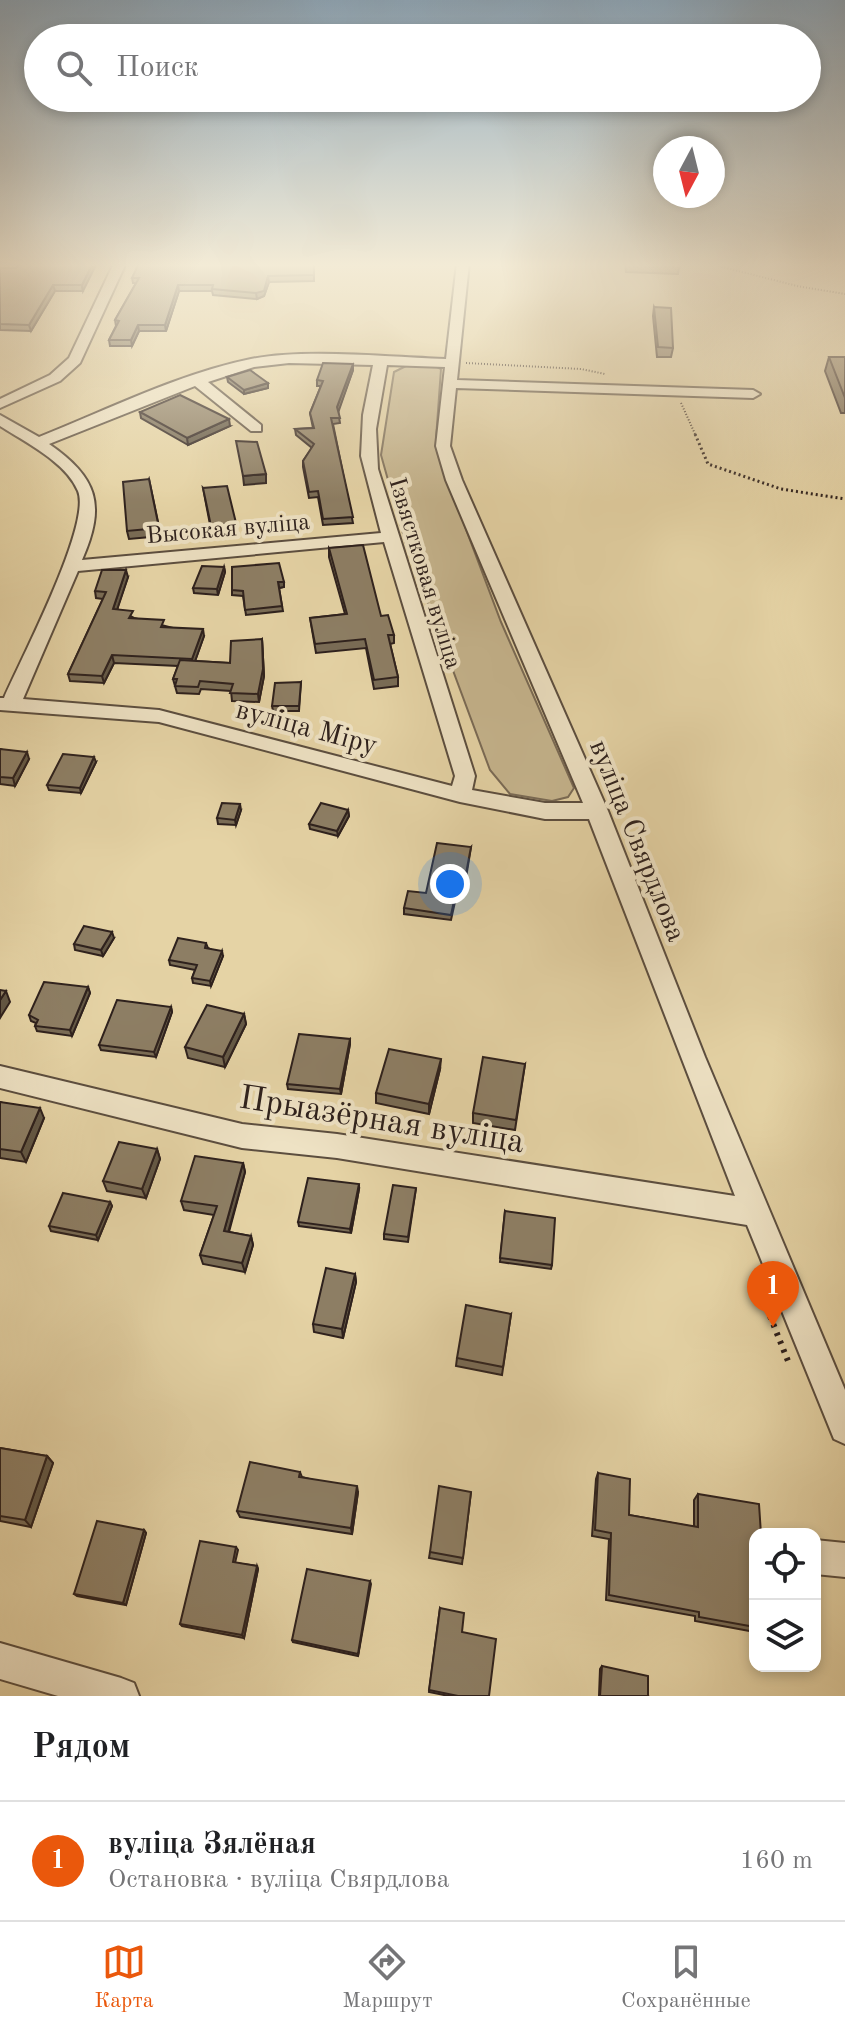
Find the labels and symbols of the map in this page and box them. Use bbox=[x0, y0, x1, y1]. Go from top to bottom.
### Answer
north arrow bbox=[653, 136, 725, 208]
street label: Ізвястковая вуліца bbox=[384, 475, 465, 672]
street label: Высокая вуліца bbox=[145, 511, 311, 549]
street label: вуліца Міру bbox=[233, 697, 380, 761]
street label: вуліца Свярдлова bbox=[583, 736, 690, 946]
your location bbox=[430, 864, 470, 904]
street label: Прыазёрная вуліца bbox=[236, 1082, 527, 1160]
pin: 1 bbox=[747, 1261, 799, 1327]

